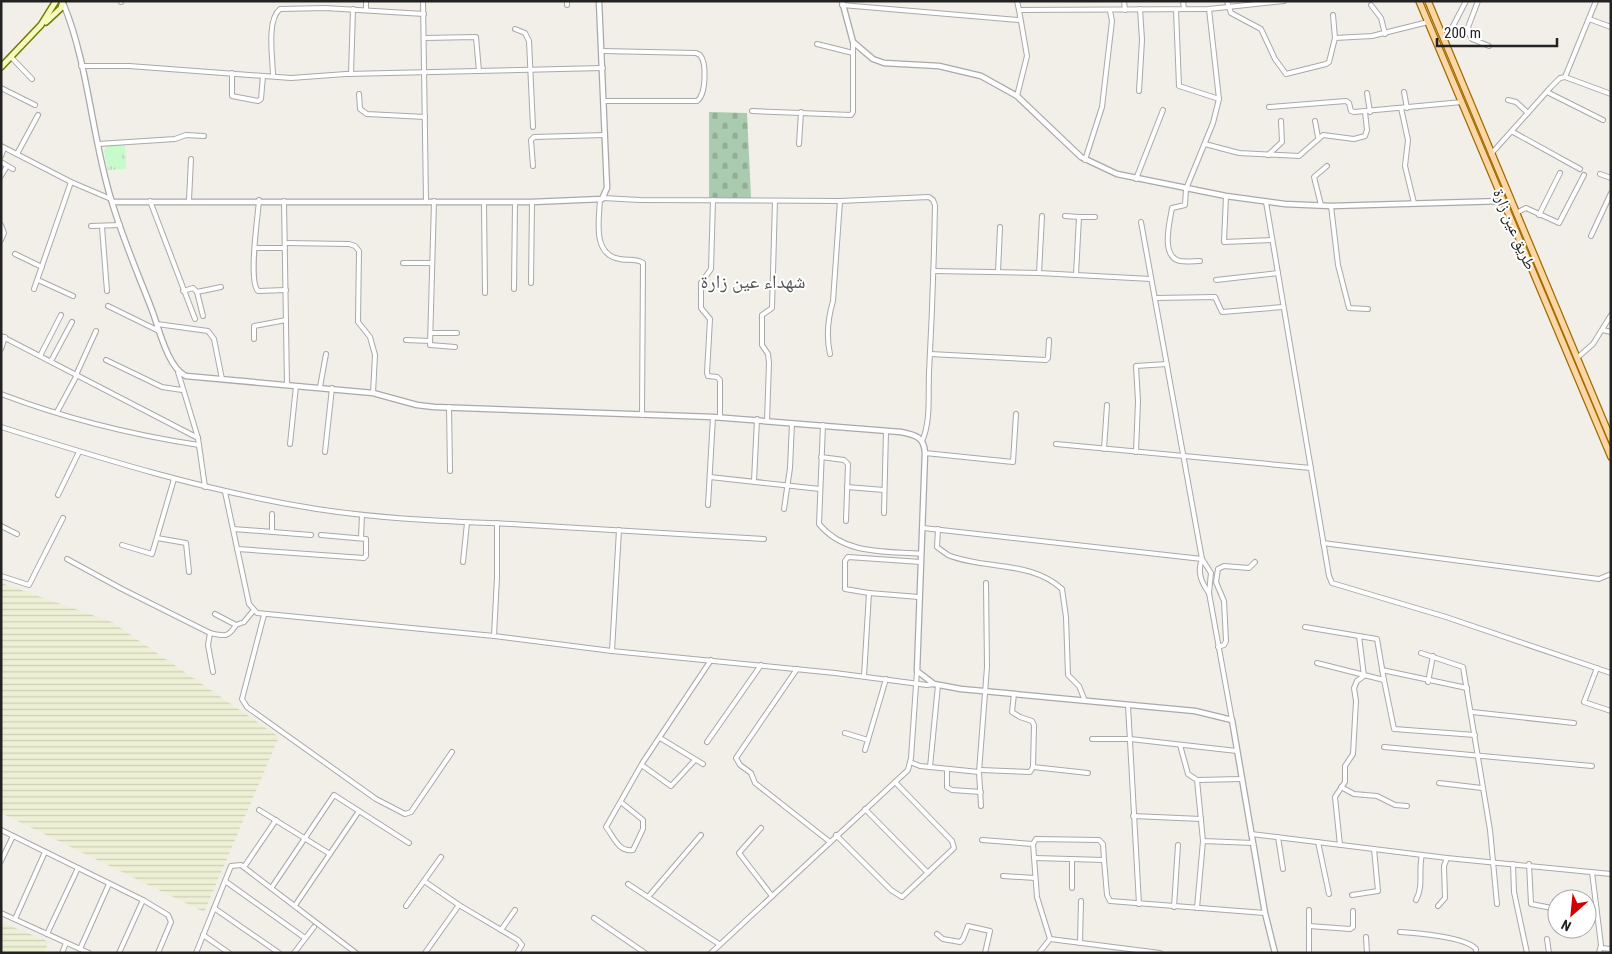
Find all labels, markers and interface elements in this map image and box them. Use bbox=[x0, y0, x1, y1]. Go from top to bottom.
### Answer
scale bar bbox=[1437, 15, 1557, 47]
text: 200 m bbox=[1444, 24, 1481, 42]
street label: طريق عين زارة bbox=[1488, 186, 1540, 273]
district label: شهداء عين زارة bbox=[701, 270, 805, 293]
north arrow bbox=[1547, 889, 1597, 939]
text: N bbox=[1559, 917, 1574, 935]

